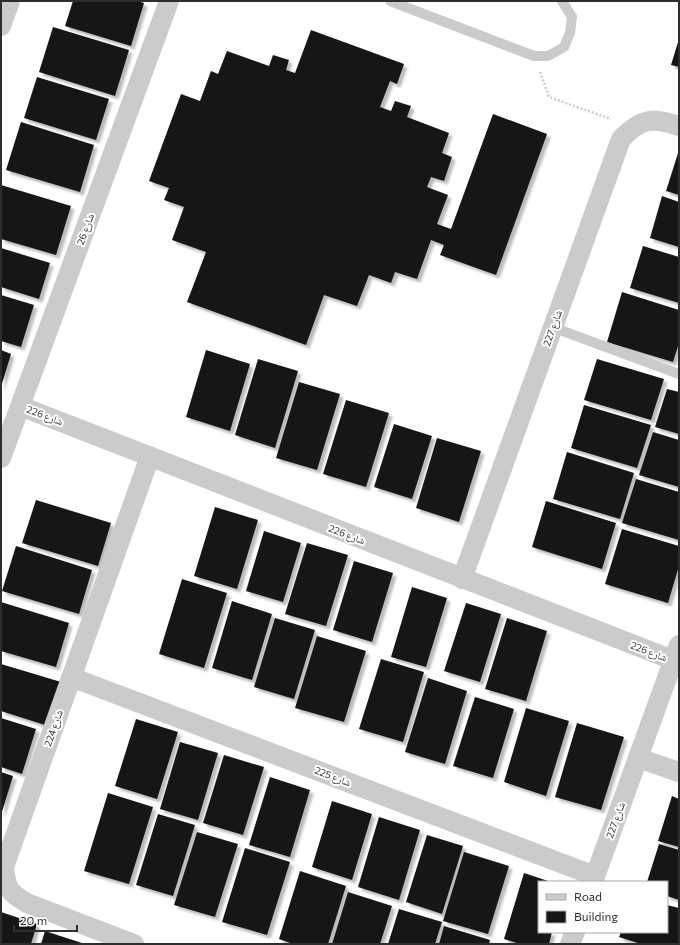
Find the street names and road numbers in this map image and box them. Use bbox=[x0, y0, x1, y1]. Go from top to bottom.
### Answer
street label: شارع 26 bbox=[74, 211, 97, 247]
street label: شارع 227 bbox=[540, 308, 565, 348]
street label: شارع 226 bbox=[25, 403, 65, 429]
street label: شارع 226 bbox=[327, 522, 367, 548]
street label: شارع 226 bbox=[629, 639, 669, 665]
street label: شارع 224 bbox=[41, 708, 66, 748]
street label: شارع 225 bbox=[313, 764, 353, 789]
street label: شارع 227 bbox=[603, 800, 628, 840]

